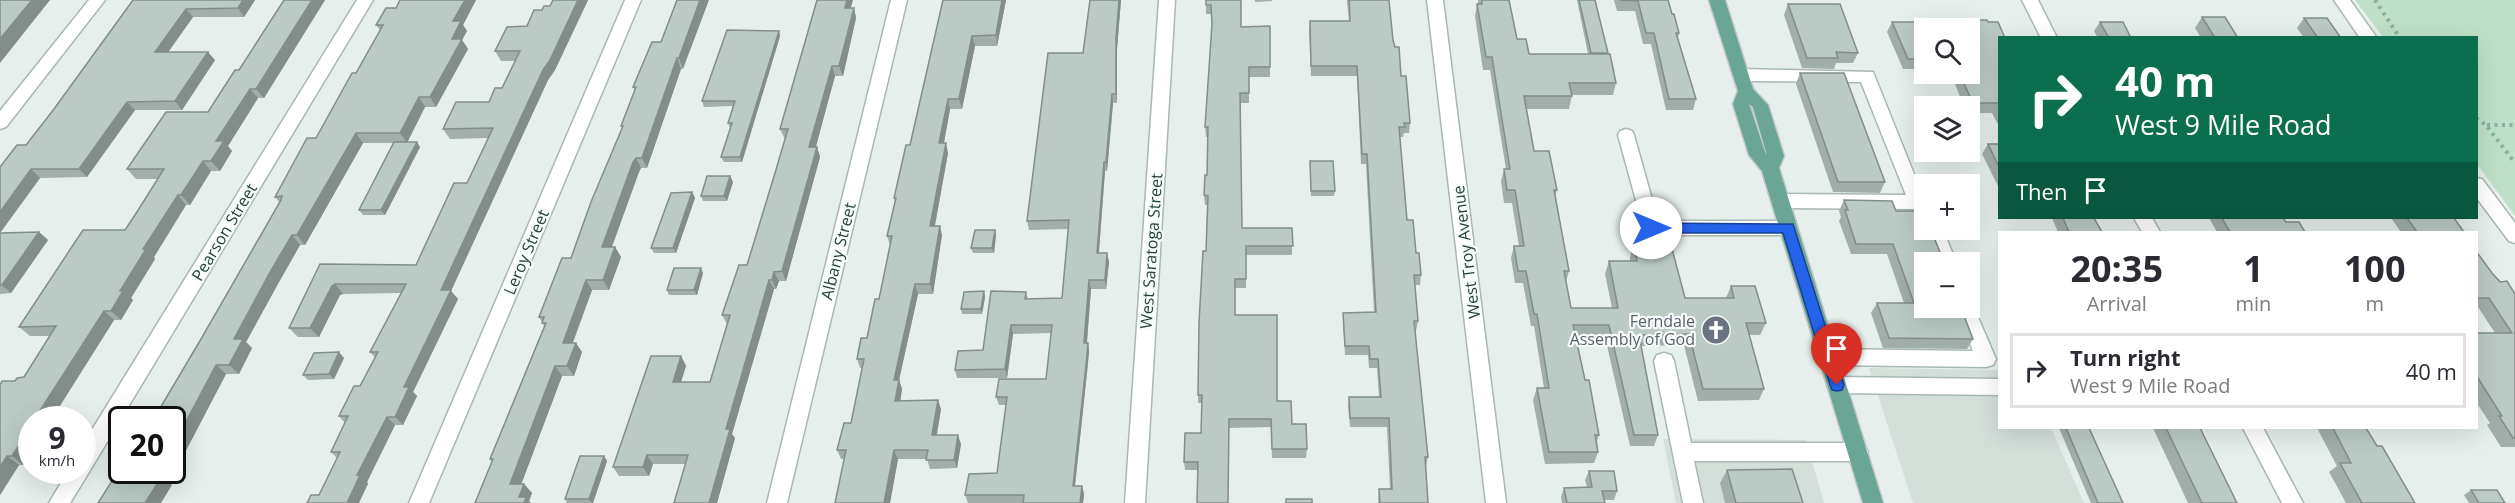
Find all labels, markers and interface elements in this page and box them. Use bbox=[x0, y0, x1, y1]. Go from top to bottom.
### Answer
map controls bbox=[1914, 18, 1980, 318]
button: search bbox=[1914, 18, 1980, 84]
text: 40 m bbox=[2115, 52, 2215, 109]
icon: right bbox=[2016, 60, 2094, 138]
button: layers bbox=[1914, 96, 1980, 162]
text: West 9 Mile Road bbox=[2115, 106, 2332, 143]
street label: West Saratoga Street bbox=[1135, 172, 1167, 330]
button: + bbox=[1914, 174, 1980, 240]
icon: arrive bbox=[2079, 174, 2112, 207]
text: Then bbox=[2016, 176, 2067, 206]
street label: Pearson Street bbox=[186, 179, 262, 285]
street label: West Troy Avenue bbox=[1447, 184, 1485, 320]
position arrow bbox=[1619, 196, 1683, 260]
street label: Albany Street bbox=[815, 200, 861, 302]
street label: Leroy Street bbox=[498, 206, 554, 298]
text: 20:35 bbox=[2070, 244, 2163, 293]
text: 1 bbox=[2243, 244, 2264, 293]
text: 100 bbox=[2344, 244, 2406, 293]
button: − bbox=[1914, 252, 1980, 318]
text: Arrival bbox=[2087, 290, 2147, 317]
text: min bbox=[2235, 290, 2271, 317]
text: m bbox=[2365, 290, 2384, 317]
place label: Ferndale Assembly of God bbox=[1570, 310, 1695, 350]
church icon: Ferndale Assembly of God bbox=[1700, 314, 1732, 346]
pin bbox=[1811, 323, 1862, 385]
icon: arrive bbox=[1820, 332, 1853, 365]
text: Turn right bbox=[2070, 342, 2181, 372]
icon: right bbox=[2019, 354, 2052, 387]
text: 40 m bbox=[2406, 356, 2457, 386]
text: West 9 Mile Road bbox=[2070, 372, 2230, 399]
speed limit sign: 20 bbox=[108, 406, 186, 484]
text: 9 bbox=[48, 417, 66, 458]
text: km/h bbox=[39, 450, 75, 470]

